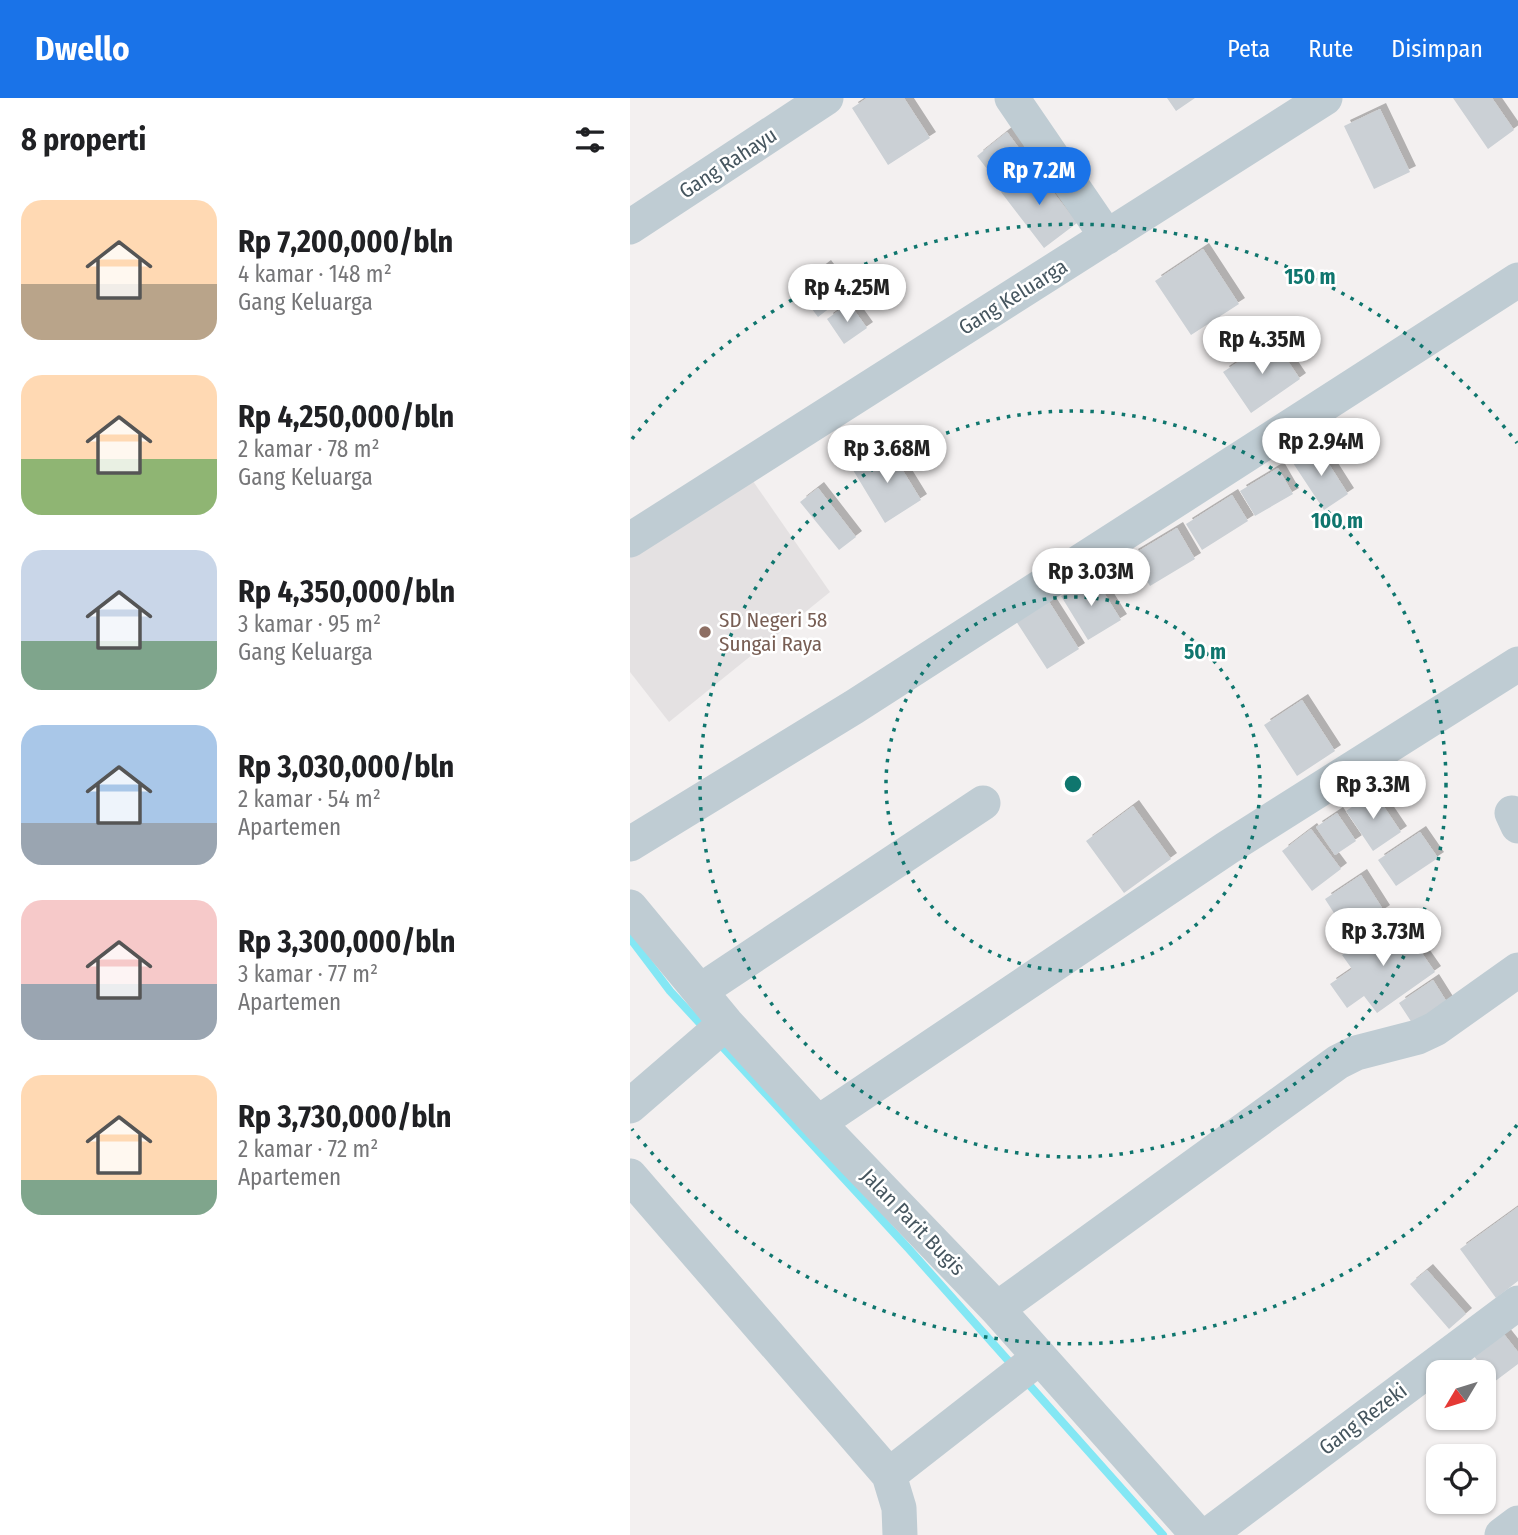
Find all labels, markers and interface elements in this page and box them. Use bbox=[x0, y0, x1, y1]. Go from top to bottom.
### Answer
text: Dwello bbox=[35, 29, 130, 69]
text: Peta bbox=[1227, 35, 1270, 63]
text: Rute bbox=[1308, 35, 1353, 63]
text: Disimpan bbox=[1391, 35, 1483, 63]
icon: filters bbox=[571, 121, 609, 159]
text: 8 properti bbox=[21, 122, 146, 158]
street label: Gang Rahayu bbox=[674, 122, 782, 204]
pin: Rp 7.2M bbox=[974, 148, 1104, 207]
text: Rp 7.2M bbox=[1003, 156, 1075, 184]
text: Rp 7,200,000/bln bbox=[238, 224, 453, 260]
icon: home bbox=[77, 228, 161, 312]
street label: Gang Keluarga bbox=[954, 253, 1072, 341]
text: 4 kamar · 148 m² bbox=[238, 260, 392, 288]
pin: Rp 4.25M bbox=[775, 264, 919, 324]
text: 150 m bbox=[1284, 264, 1336, 290]
text: Rp 4.25M bbox=[804, 273, 890, 301]
text: Gang Keluarga bbox=[238, 288, 373, 316]
pin: Rp 4.35M bbox=[1190, 316, 1334, 376]
text: Rp 4.35M bbox=[1219, 325, 1305, 353]
text: Rp 4,250,000/bln bbox=[238, 399, 454, 435]
icon: home bbox=[77, 403, 161, 487]
pin: Rp 2.94M bbox=[1249, 418, 1393, 478]
pin: Rp 3.68M bbox=[815, 426, 959, 485]
text: Rp 2.94M bbox=[1278, 427, 1364, 455]
text: Rp 3.68M bbox=[844, 434, 930, 462]
text: 2 kamar · 78 m² bbox=[238, 435, 380, 463]
text: Gang Keluarga bbox=[238, 463, 373, 491]
text: 100 m bbox=[1311, 508, 1363, 534]
pin: Rp 3.03M bbox=[1019, 548, 1163, 608]
text: Rp 3.03M bbox=[1048, 557, 1134, 585]
text: Rp 4,350,000/bln bbox=[238, 574, 455, 610]
icon: home bbox=[77, 578, 161, 662]
place label: SD Negeri 58 Sungai Raya bbox=[719, 607, 827, 657]
text: 3 kamar · 95 m² bbox=[238, 610, 381, 638]
marker: SD Negeri 58 Sungai Raya bbox=[697, 624, 713, 640]
text: Gang Keluarga bbox=[238, 638, 373, 666]
text: 50 m bbox=[1184, 639, 1226, 665]
text: Rp 3,030,000/bln bbox=[238, 749, 454, 785]
icon: home bbox=[77, 753, 161, 837]
pin: Rp 3.3M bbox=[1308, 762, 1438, 821]
text: Rp 3.3M bbox=[1336, 770, 1410, 798]
centre of rings bbox=[1061, 772, 1085, 796]
text: 2 kamar · 54 m² bbox=[238, 785, 381, 813]
text: Apartemen bbox=[238, 813, 341, 841]
pin: Rp 3.73M bbox=[1311, 908, 1455, 968]
text: Rp 3.73M bbox=[1341, 917, 1425, 945]
text: Rp 3,300,000/bln bbox=[238, 924, 456, 960]
icon: home bbox=[77, 928, 161, 1012]
text: 3 kamar · 77 m² bbox=[238, 960, 378, 988]
text: Apartemen bbox=[238, 988, 341, 1016]
text: Rp 3,730,000/bln bbox=[238, 1099, 451, 1135]
icon: home bbox=[77, 1103, 161, 1187]
text: 2 kamar · 72 m² bbox=[238, 1135, 378, 1163]
text: Apartemen bbox=[238, 1163, 341, 1191]
street label: Jalan Parit Bugis bbox=[855, 1163, 971, 1281]
north arrow bbox=[1426, 1360, 1496, 1430]
map controls bbox=[1426, 1360, 1496, 1514]
street label: Gang Rezeki bbox=[1314, 1378, 1412, 1460]
button: locate bbox=[1426, 1444, 1496, 1514]

